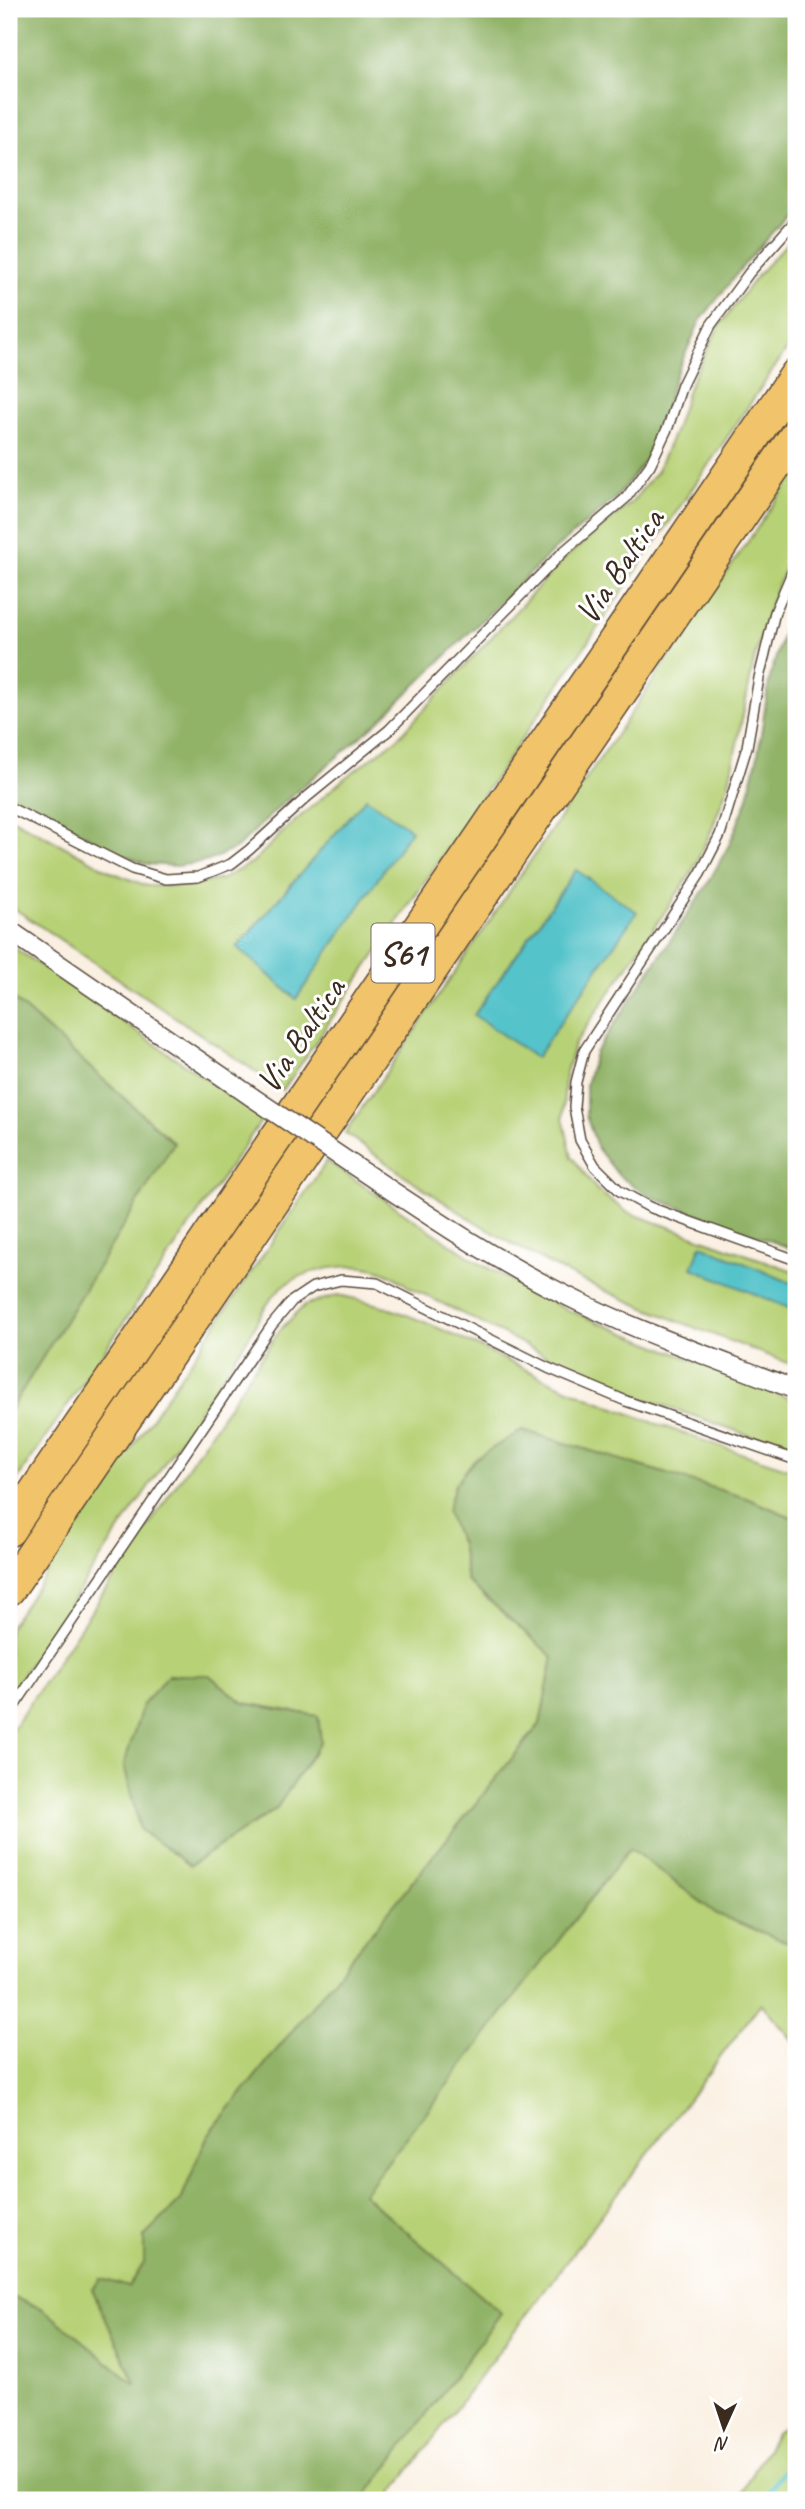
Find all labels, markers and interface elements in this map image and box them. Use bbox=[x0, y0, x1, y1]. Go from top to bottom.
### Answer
street label: Via Baltica bbox=[565, 498, 675, 633]
road number: S61 bbox=[372, 923, 434, 982]
street label: Via Baltica bbox=[246, 967, 356, 1102]
north arrow bbox=[690, 2394, 760, 2464]
text: N bbox=[713, 2432, 730, 2456]

